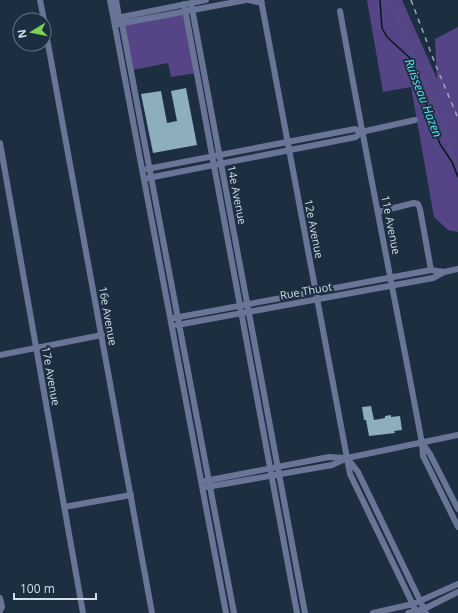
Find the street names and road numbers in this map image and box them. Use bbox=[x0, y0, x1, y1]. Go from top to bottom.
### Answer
street label: 14e Avenue bbox=[224, 164, 251, 226]
street label: 11e Avenue bbox=[378, 194, 405, 256]
street label: 12e Avenue bbox=[301, 198, 328, 260]
street label: Rue Thuot bbox=[279, 279, 333, 302]
street label: 16e Avenue bbox=[96, 285, 121, 347]
street label: 17e Avenue bbox=[39, 345, 64, 407]

